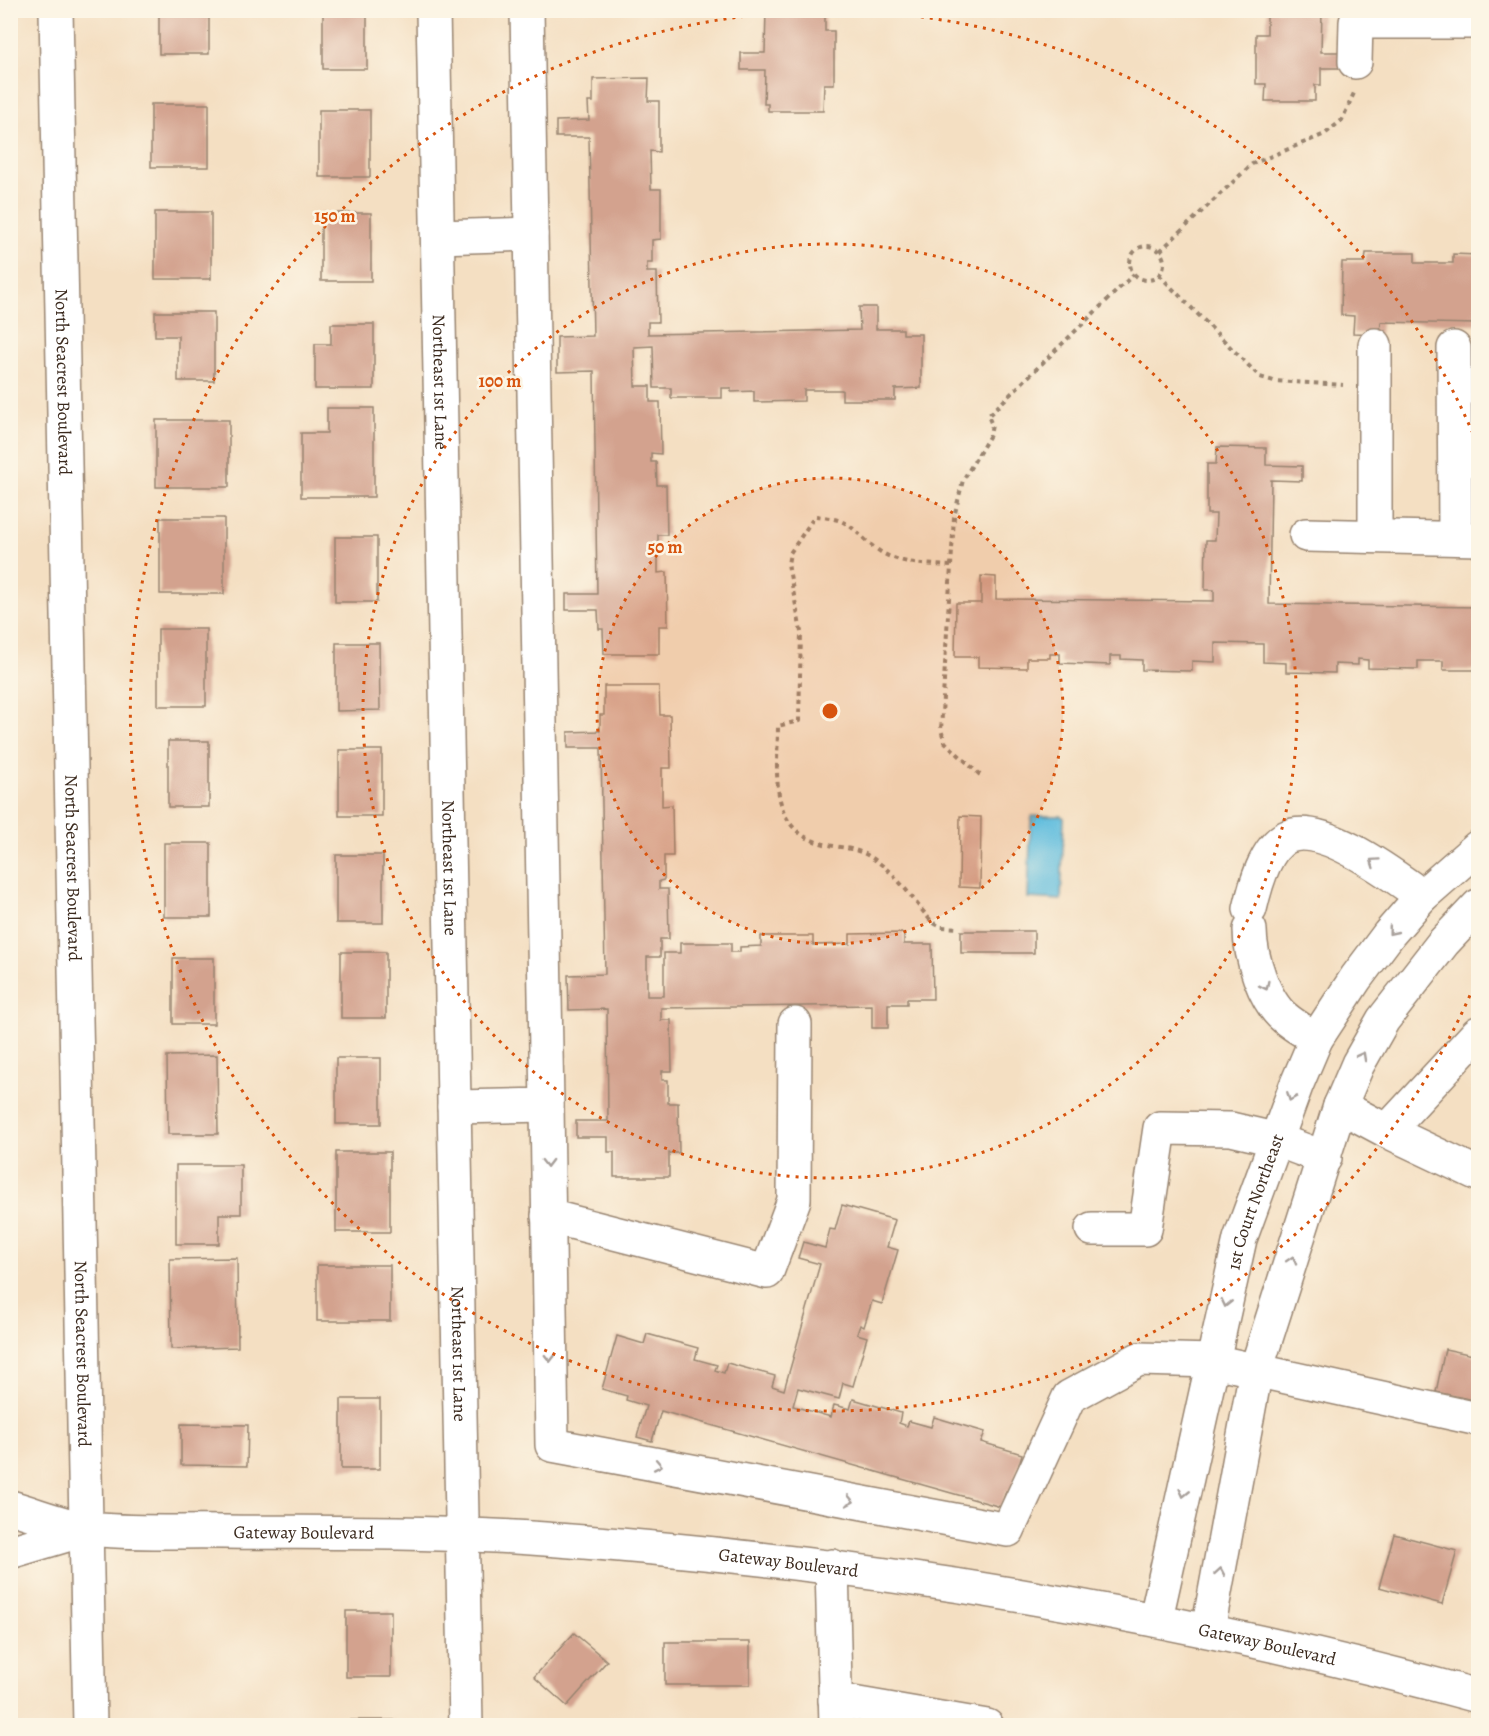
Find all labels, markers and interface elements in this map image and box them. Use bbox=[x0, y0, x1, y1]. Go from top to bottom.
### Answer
text: 150 m bbox=[314, 204, 356, 228]
street label: North Seacrest Boulevard bbox=[50, 288, 77, 476]
street label: Northeast 1st Lane bbox=[427, 314, 453, 450]
text: 100 m bbox=[479, 369, 521, 393]
text: 50 m bbox=[648, 535, 682, 559]
centre of rings bbox=[820, 701, 840, 721]
street label: North Seacrest Boulevard bbox=[59, 774, 87, 962]
street label: Northeast 1st Lane bbox=[436, 800, 463, 936]
one-way arrow bbox=[1370, 858, 1381, 869]
one-way arrow bbox=[1388, 925, 1399, 936]
one-way arrow bbox=[1258, 980, 1269, 991]
one-way arrow bbox=[1355, 1052, 1366, 1063]
one-way arrow bbox=[1286, 1091, 1298, 1102]
street label: 1st Court Northeast bbox=[1221, 1130, 1289, 1272]
one-way arrow bbox=[541, 1159, 553, 1168]
one-way arrow bbox=[1285, 1255, 1297, 1266]
street label: North Seacrest Boulevard bbox=[69, 1260, 96, 1448]
street label: Northeast 1st Lane bbox=[446, 1286, 472, 1422]
one-way arrow bbox=[1220, 1298, 1233, 1308]
one-way arrow bbox=[544, 1354, 556, 1363]
one-way arrow bbox=[653, 1458, 663, 1471]
one-way arrow bbox=[1178, 1488, 1191, 1498]
one-way arrow bbox=[844, 1494, 854, 1507]
street label: Gateway Boulevard bbox=[233, 1520, 375, 1545]
street label: Gateway Boulevard bbox=[717, 1542, 860, 1583]
one-way arrow bbox=[1213, 1568, 1226, 1578]
street label: Gateway Boulevard bbox=[1196, 1617, 1339, 1671]

